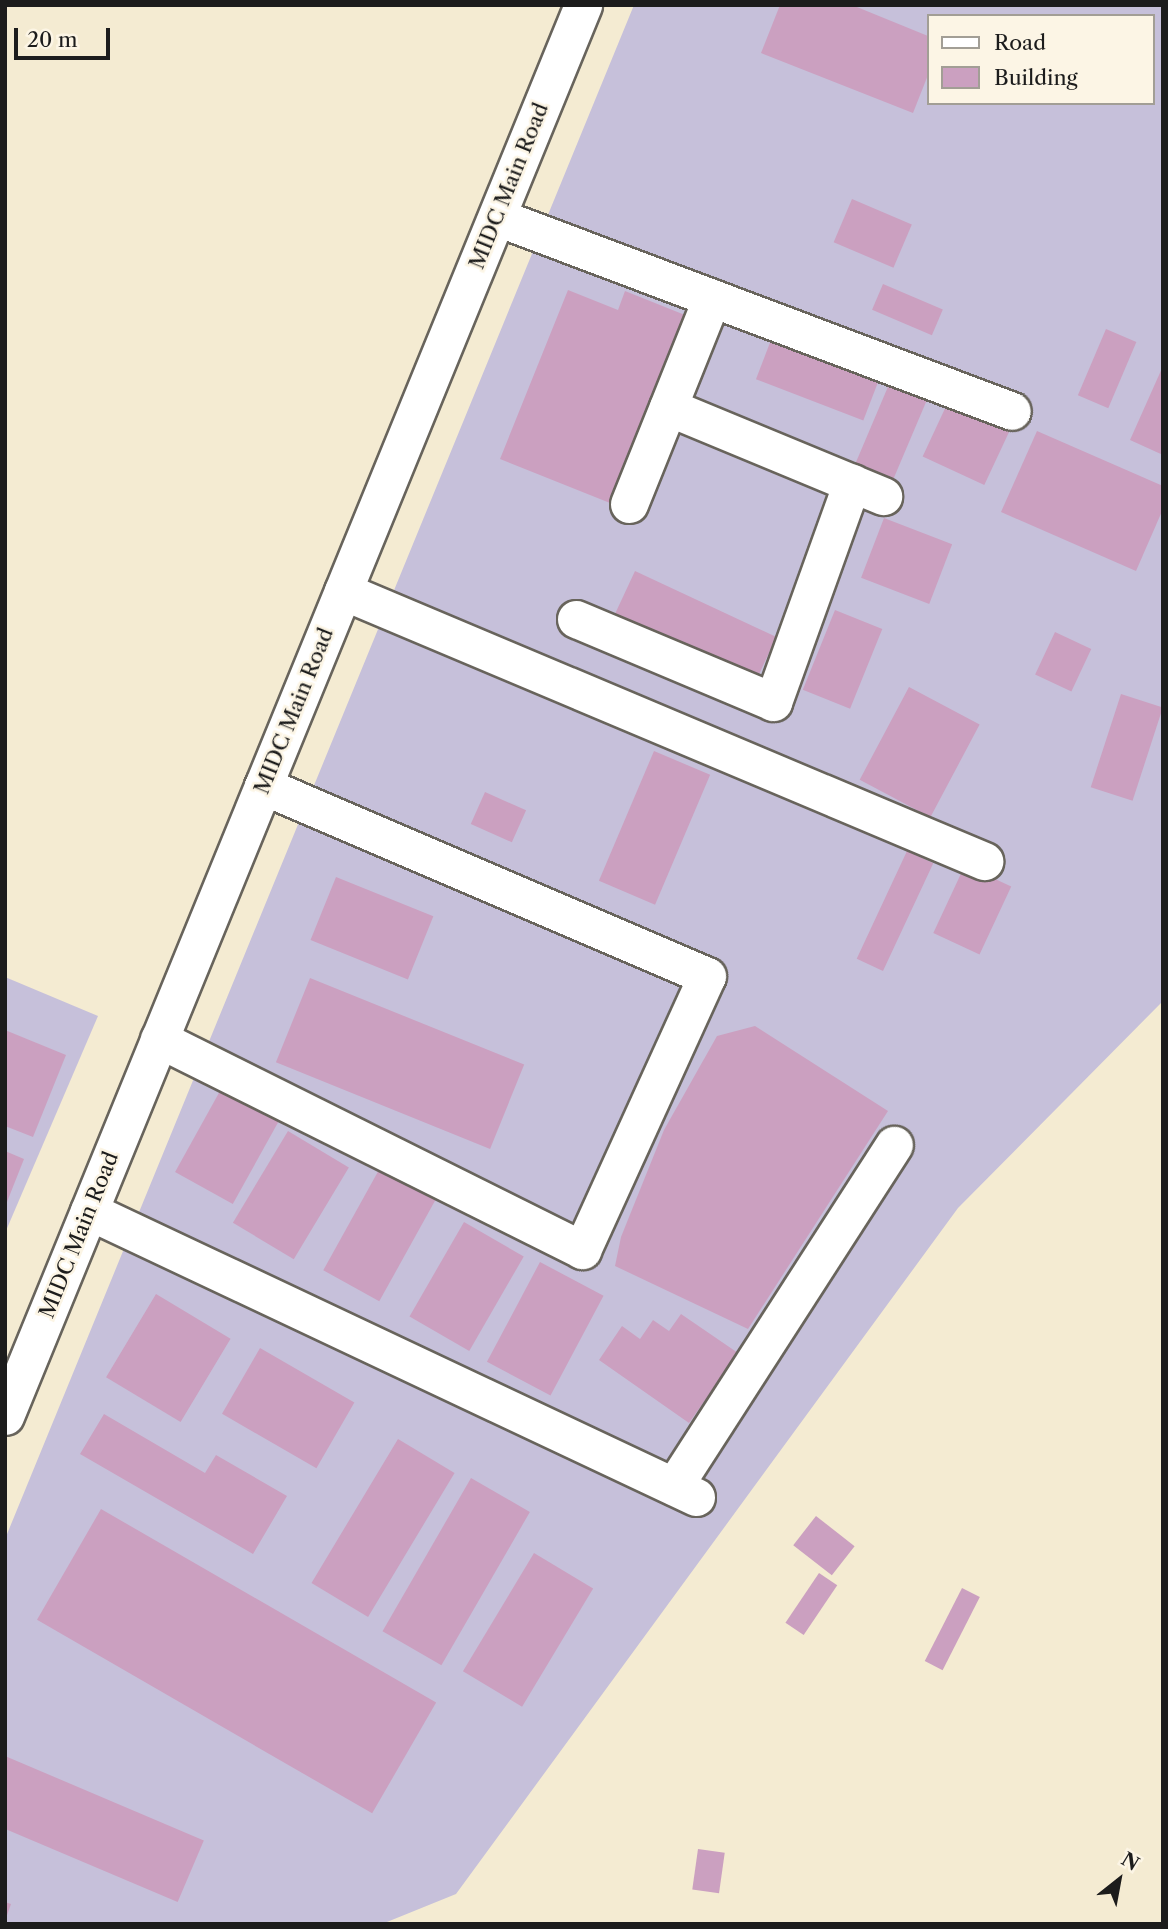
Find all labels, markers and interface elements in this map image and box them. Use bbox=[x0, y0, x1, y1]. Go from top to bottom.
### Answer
scale bar bbox=[18, 14, 114, 58]
legend bbox=[926, 14, 1154, 105]
text: 20 m bbox=[27, 27, 78, 52]
text: Road bbox=[994, 30, 1046, 55]
text: Building bbox=[994, 65, 1078, 90]
street label: MIDC Main Road bbox=[464, 99, 554, 273]
street label: MIDC Main Road bbox=[249, 624, 339, 798]
street label: MIDC Main Road bbox=[34, 1148, 124, 1322]
north arrow bbox=[1084, 1845, 1154, 1915]
text: N bbox=[1117, 1847, 1143, 1876]

